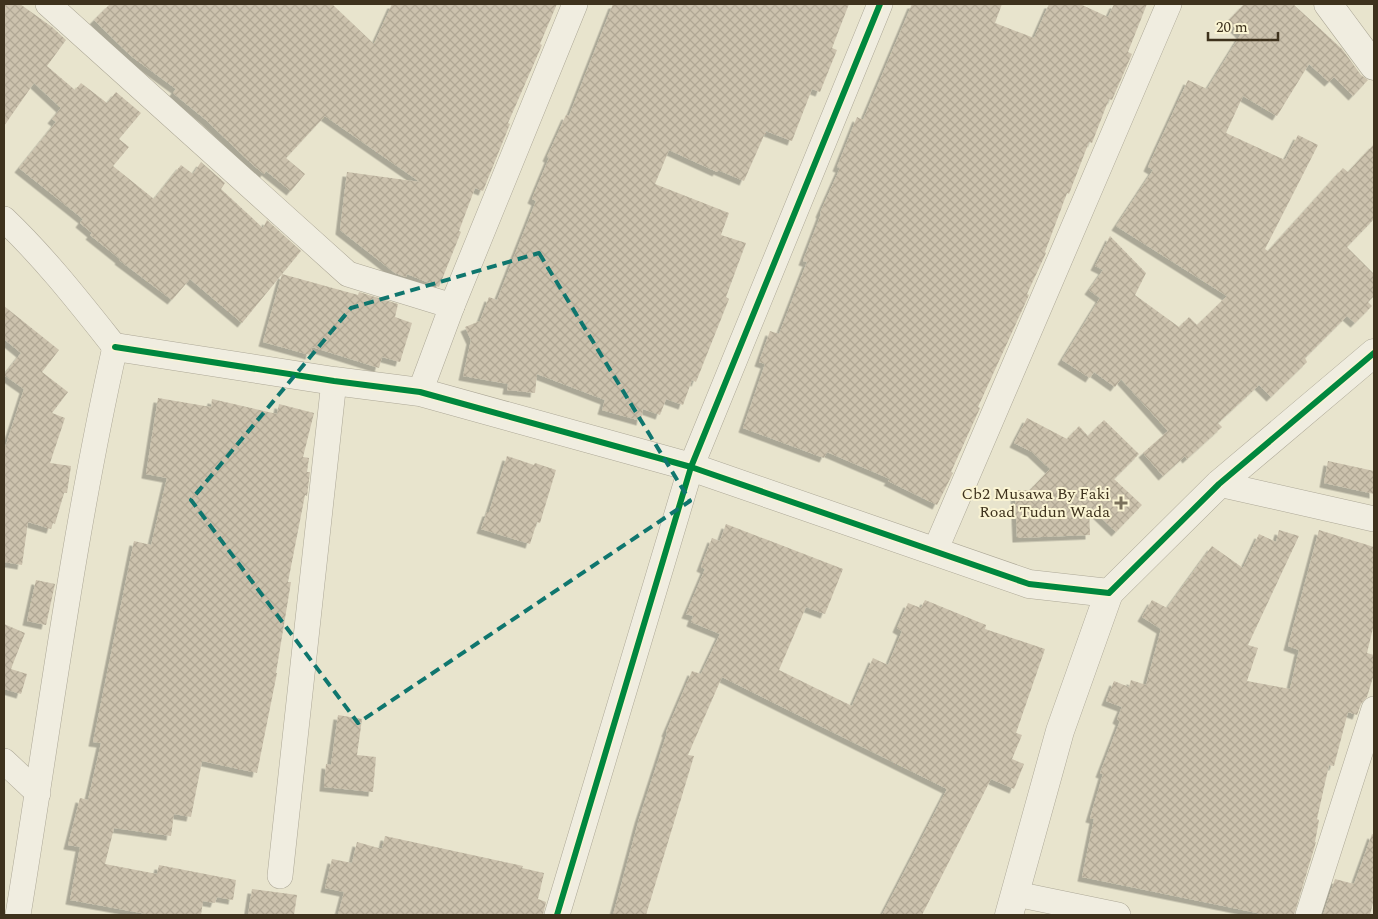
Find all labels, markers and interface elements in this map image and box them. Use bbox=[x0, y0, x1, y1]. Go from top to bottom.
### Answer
scale bar bbox=[1208, 10, 1278, 42]
text: 20 m bbox=[1216, 16, 1248, 39]
place label: Cb2 Musawa By Faki Road Tudun Wada bbox=[961, 482, 1110, 524]
marker: Cb2 Musawa By Faki Road Tudun Wada bbox=[1114, 496, 1128, 510]

